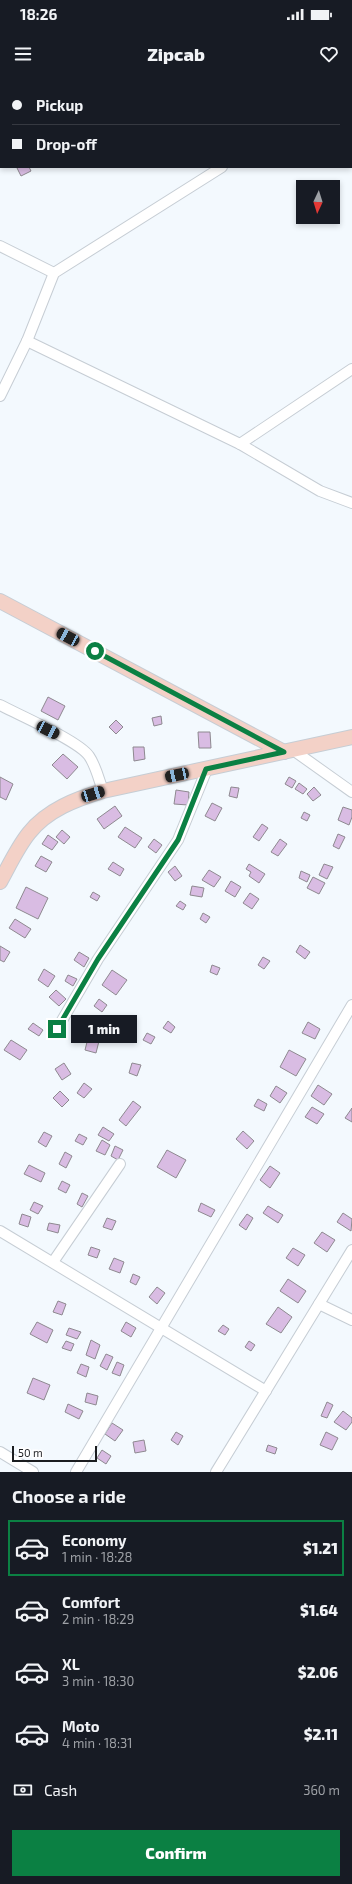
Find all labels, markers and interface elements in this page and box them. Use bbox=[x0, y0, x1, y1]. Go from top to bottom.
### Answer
text: 18:26 bbox=[20, 5, 57, 23]
icon: menu bbox=[12, 43, 34, 65]
text: Zipcab bbox=[147, 43, 205, 65]
icon: heart bbox=[318, 43, 340, 65]
text: Pickup bbox=[36, 96, 83, 114]
text: Drop-off bbox=[36, 135, 97, 153]
north arrow bbox=[296, 180, 340, 224]
map controls bbox=[296, 180, 340, 224]
car bbox=[55, 626, 81, 648]
route start bbox=[86, 642, 104, 660]
car bbox=[35, 719, 61, 741]
car bbox=[164, 767, 190, 783]
car bbox=[80, 785, 106, 803]
callout: 1 min bbox=[71, 1015, 137, 1043]
route end bbox=[48, 1020, 66, 1038]
text: 1 min bbox=[88, 1021, 120, 1037]
scale bar bbox=[12, 1444, 97, 1463]
text: 50 m bbox=[18, 1446, 43, 1459]
text: Choose a ride bbox=[12, 1485, 126, 1507]
icon: car bbox=[14, 1530, 50, 1566]
text: Economy bbox=[62, 1531, 127, 1549]
text: $1.21 bbox=[303, 1539, 338, 1557]
text: 1 min · 18:28 bbox=[62, 1549, 132, 1565]
icon: car bbox=[14, 1592, 50, 1628]
text: Comfort bbox=[62, 1593, 120, 1611]
text: $1.64 bbox=[300, 1601, 338, 1619]
text: 2 min · 18:29 bbox=[62, 1611, 134, 1627]
icon: car bbox=[14, 1654, 50, 1690]
text: XL bbox=[62, 1655, 80, 1673]
text: $2.06 bbox=[298, 1663, 338, 1681]
text: 3 min · 18:30 bbox=[62, 1673, 134, 1689]
icon: car bbox=[14, 1716, 50, 1752]
text: Moto bbox=[62, 1717, 100, 1735]
text: $2.11 bbox=[304, 1725, 338, 1743]
text: 4 min · 18:31 bbox=[62, 1735, 132, 1751]
icon: cash bbox=[12, 1779, 34, 1801]
text: Cash bbox=[44, 1781, 77, 1799]
text: 360 m bbox=[303, 1782, 340, 1798]
button: Confirm bbox=[12, 1830, 340, 1876]

